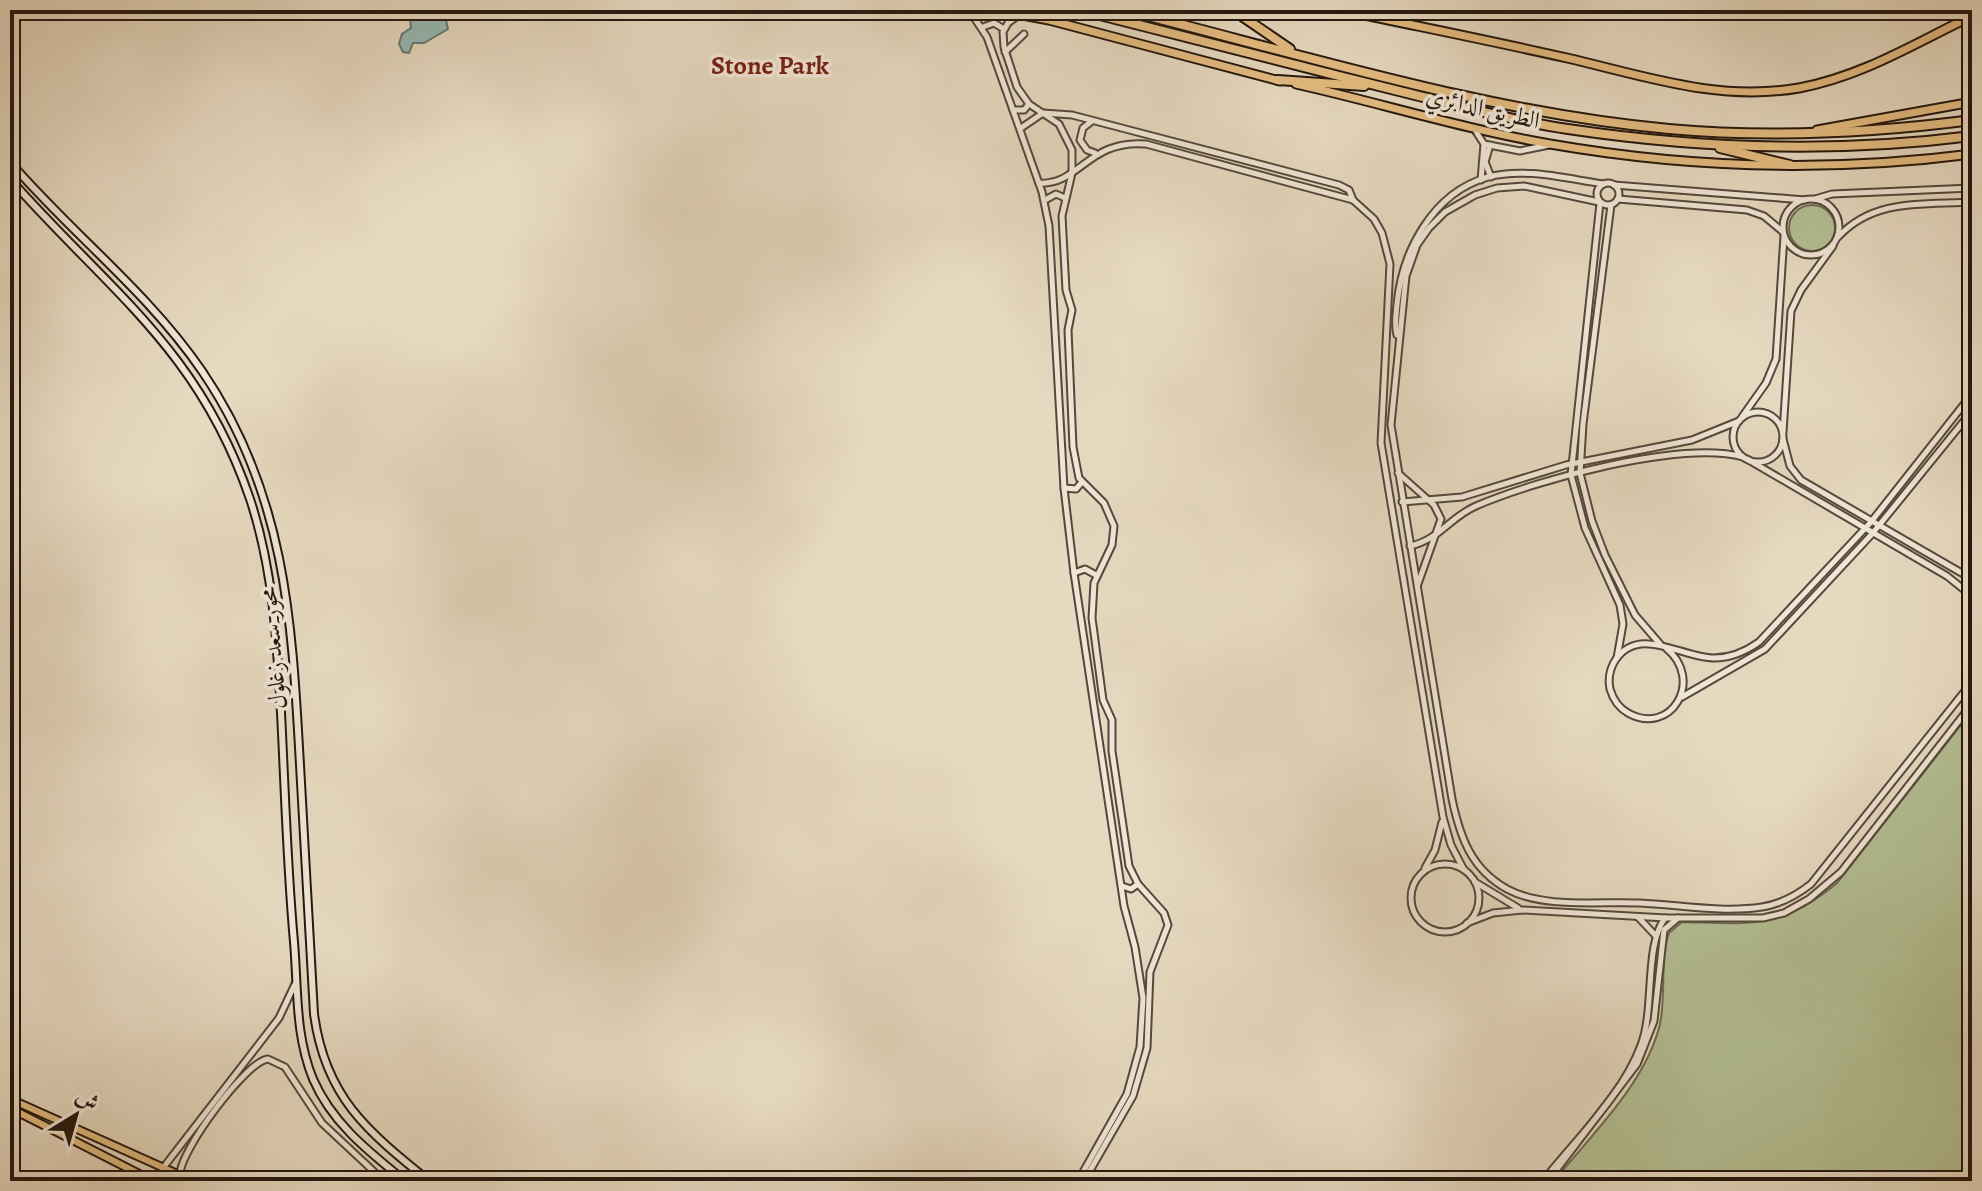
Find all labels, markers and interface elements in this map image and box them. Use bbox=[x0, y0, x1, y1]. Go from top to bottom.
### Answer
district label: Stone Park bbox=[711, 48, 830, 83]
street label: الطريق الدائري bbox=[1422, 79, 1543, 140]
street label: محور سعد زغلول bbox=[252, 585, 294, 711]
north arrow bbox=[36, 1075, 116, 1155]
text: ش bbox=[70, 1081, 105, 1118]

